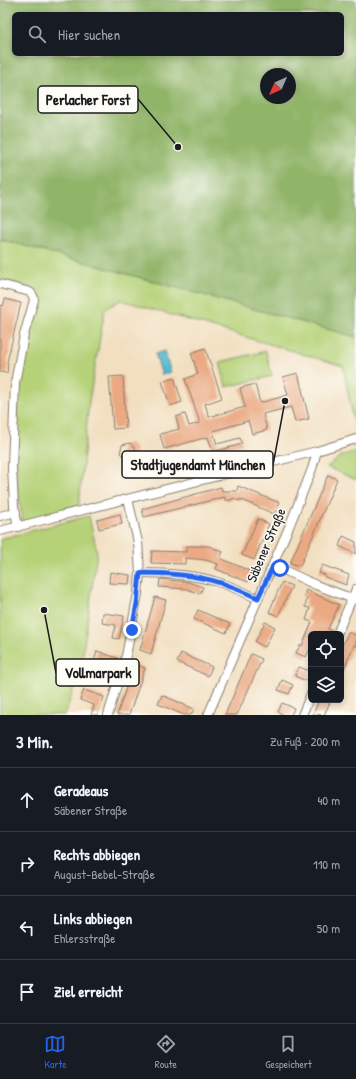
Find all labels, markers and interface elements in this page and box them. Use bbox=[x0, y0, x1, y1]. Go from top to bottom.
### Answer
search box bbox=[12, 12, 344, 56]
icon: search bbox=[26, 23, 48, 45]
text: Hier suchen bbox=[58, 24, 120, 45]
north arrow bbox=[260, 68, 296, 104]
callout: Perlacher Forst bbox=[38, 86, 138, 113]
text: Perlacher Forst bbox=[46, 89, 131, 110]
callout: Stadtjugendamt München bbox=[122, 451, 273, 478]
text: Stadtjugendamt München bbox=[130, 454, 266, 476]
street label: Säbener Straße bbox=[241, 504, 291, 585]
route start bbox=[271, 559, 289, 577]
route end bbox=[123, 621, 141, 639]
map controls bbox=[308, 631, 344, 703]
button: locate bbox=[308, 631, 344, 667]
callout: Vollmarpark bbox=[56, 659, 139, 686]
text: Vollmarpark bbox=[64, 662, 132, 684]
button: layers bbox=[308, 667, 344, 703]
text: 3 Min. bbox=[16, 730, 53, 753]
text: Zu Fuß · 200 m bbox=[270, 732, 340, 750]
text: Geradeaus bbox=[54, 780, 108, 801]
icon: ahead bbox=[16, 789, 38, 811]
text: 40 m bbox=[317, 791, 340, 809]
text: Säbener Straße bbox=[54, 801, 127, 819]
text: Rechts abbiegen bbox=[54, 844, 140, 865]
icon: right bbox=[16, 853, 38, 875]
text: 110 m bbox=[313, 855, 340, 873]
text: August-Bebel-Straße bbox=[54, 865, 155, 883]
text: Links abbiegen bbox=[54, 908, 132, 929]
icon: left bbox=[16, 917, 38, 939]
text: 50 m bbox=[317, 919, 340, 937]
text: Ehlersstraße bbox=[54, 929, 115, 947]
icon: arrive bbox=[16, 981, 38, 1003]
text: Ziel erreicht bbox=[54, 981, 123, 1002]
tab: Karte bbox=[44, 1033, 67, 1071]
tab: Route bbox=[155, 1033, 177, 1071]
tab: Gespeichert bbox=[265, 1033, 312, 1071]

